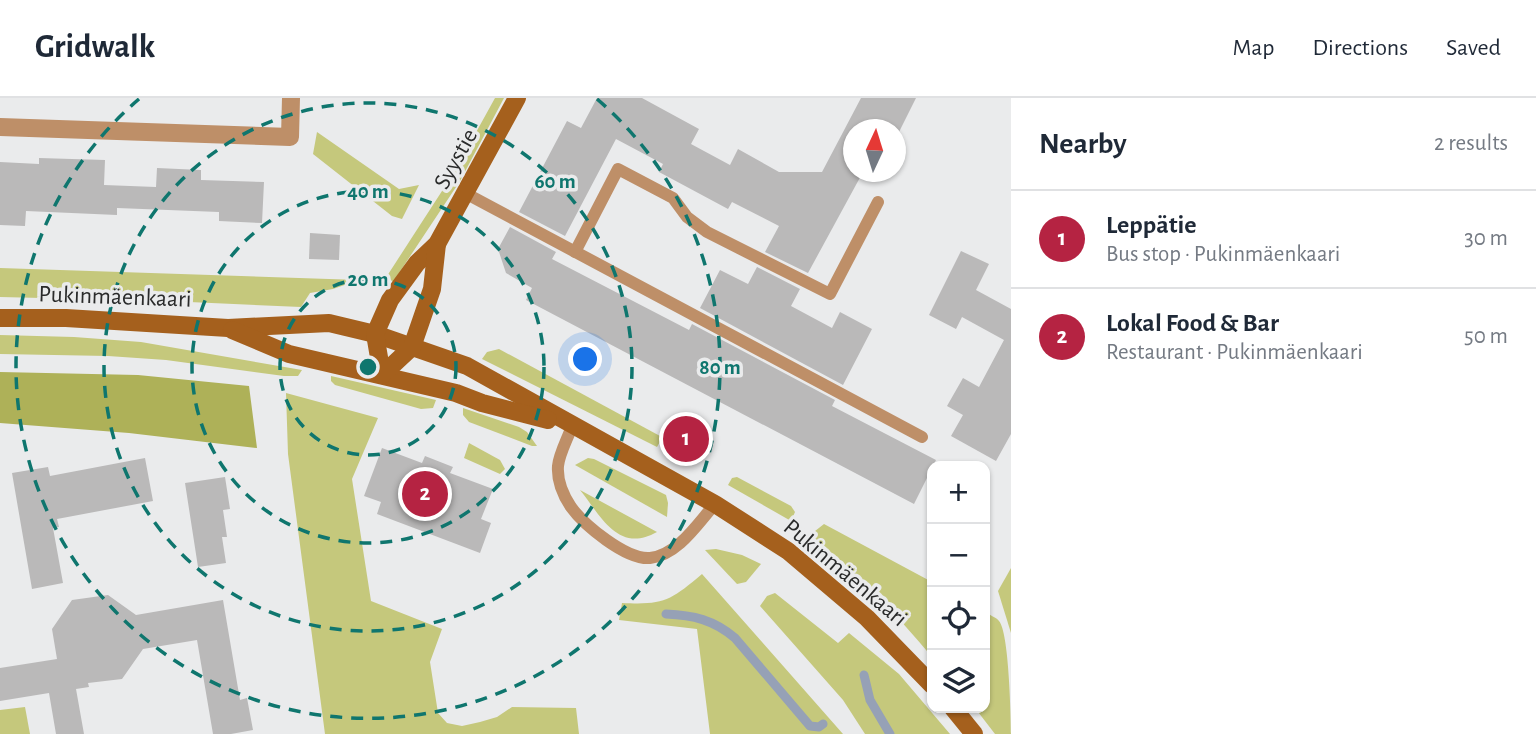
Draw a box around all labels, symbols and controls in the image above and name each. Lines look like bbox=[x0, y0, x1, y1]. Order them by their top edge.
text: Gridwalk bbox=[35, 31, 155, 64]
text: Map bbox=[1232, 36, 1274, 60]
text: Directions bbox=[1312, 36, 1408, 60]
text: Saved bbox=[1446, 36, 1501, 60]
north arrow bbox=[843, 119, 906, 182]
street label: Syystie bbox=[430, 125, 482, 193]
text: Nearby bbox=[1039, 129, 1127, 159]
text: 2 results bbox=[1434, 132, 1508, 155]
text: 60 m bbox=[534, 171, 576, 192]
text: 40 m bbox=[347, 181, 389, 202]
text: Leppätie bbox=[1106, 212, 1197, 238]
text: 1 bbox=[1058, 227, 1066, 250]
text: 30 m bbox=[1464, 227, 1508, 250]
text: Bus stop · Pukinmäenkaari bbox=[1106, 243, 1340, 266]
text: 20 m bbox=[348, 269, 388, 290]
street label: Pukinmäenkaari bbox=[38, 282, 192, 312]
text: Lokal Food & Bar bbox=[1106, 310, 1279, 336]
text: 2 bbox=[1057, 325, 1067, 348]
text: 50 m bbox=[1464, 325, 1508, 348]
text: Restaurant · Pukinmäenkaari bbox=[1106, 341, 1363, 364]
your location bbox=[568, 342, 602, 376]
centre of rings bbox=[356, 355, 380, 379]
text: 80 m bbox=[699, 357, 741, 378]
pin: 1 bbox=[663, 413, 709, 465]
map controls bbox=[927, 461, 990, 713]
button: + bbox=[927, 461, 990, 524]
pin: 2 bbox=[402, 468, 448, 520]
street label: Pukinmäenkaari bbox=[779, 515, 911, 631]
button: − bbox=[927, 524, 990, 587]
button: locate bbox=[927, 587, 990, 650]
button: layers bbox=[927, 650, 990, 713]

